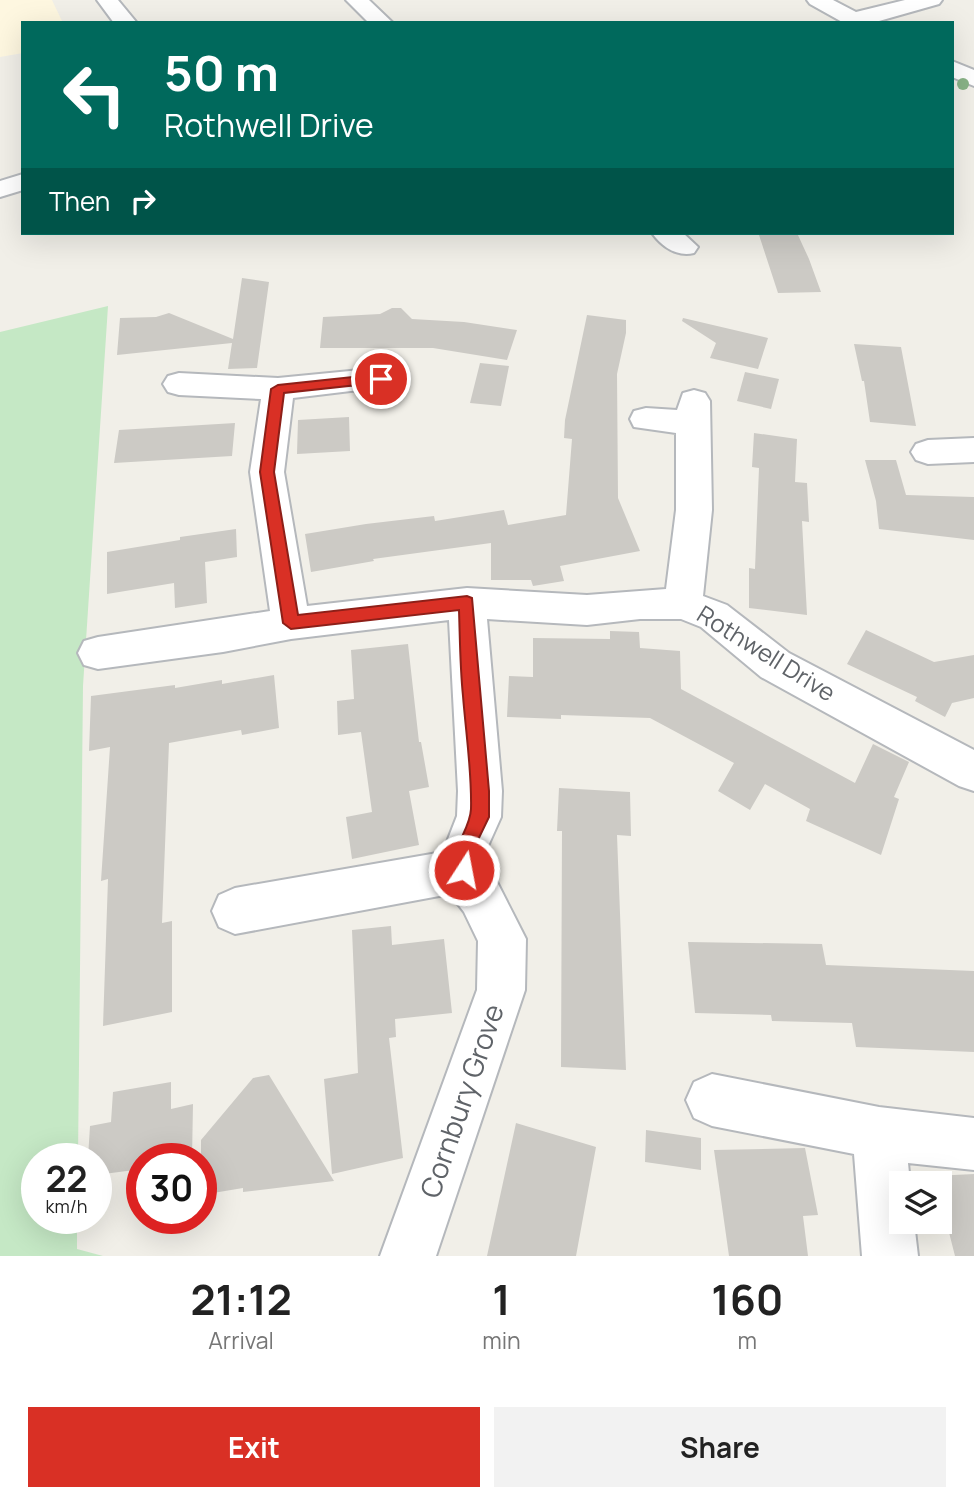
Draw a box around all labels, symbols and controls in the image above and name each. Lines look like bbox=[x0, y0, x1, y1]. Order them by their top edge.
text: 50 m bbox=[164, 39, 279, 106]
icon: left bbox=[49, 49, 140, 140]
text: Rothwell Drive bbox=[164, 103, 374, 147]
icon: right bbox=[124, 182, 162, 220]
text: Then bbox=[49, 183, 110, 219]
pin bbox=[351, 349, 411, 409]
icon: arrive bbox=[362, 360, 400, 398]
street label: Rothwell Drive bbox=[691, 597, 842, 708]
position arrow bbox=[427, 833, 501, 907]
street label: Cornbury Grove bbox=[410, 999, 512, 1203]
speed limit sign: 30 bbox=[126, 1143, 217, 1234]
text: 22 bbox=[46, 1155, 87, 1203]
map controls bbox=[889, 1171, 952, 1234]
button: layers bbox=[889, 1171, 952, 1234]
text: km/h bbox=[46, 1194, 87, 1218]
text: 21:12 bbox=[191, 1270, 292, 1328]
text: 1 bbox=[492, 1270, 511, 1328]
text: 160 bbox=[711, 1270, 783, 1328]
text: Arrival bbox=[208, 1324, 274, 1356]
text: min bbox=[482, 1324, 521, 1356]
text: m bbox=[738, 1324, 757, 1356]
button: Exit bbox=[28, 1407, 480, 1487]
button: Share bbox=[494, 1407, 946, 1487]

